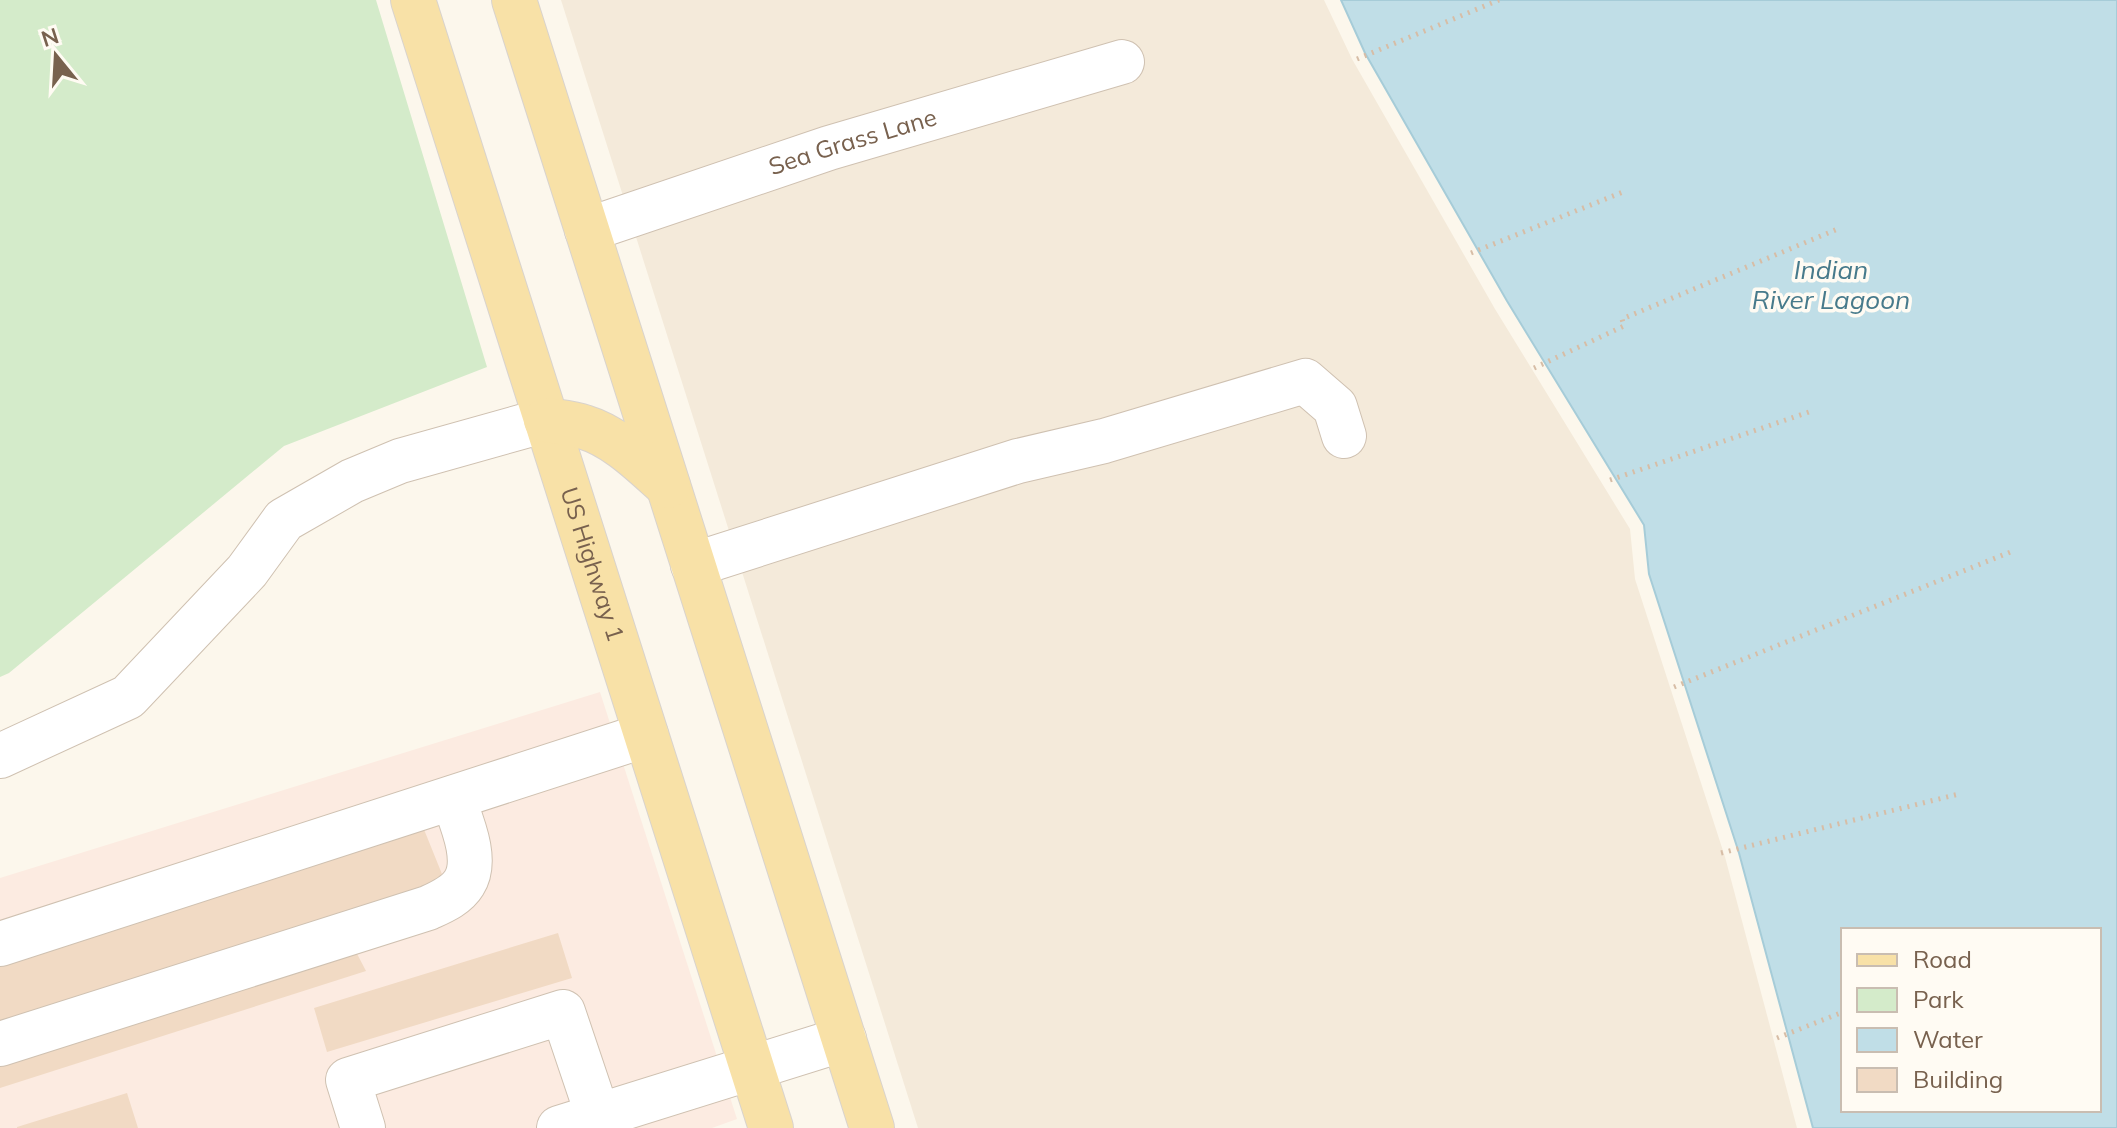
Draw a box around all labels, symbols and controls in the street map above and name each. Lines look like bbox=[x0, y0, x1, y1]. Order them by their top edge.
north arrow bbox=[16, 16, 96, 96]
text: N bbox=[38, 21, 62, 53]
street label: Sea Grass Lane bbox=[765, 101, 940, 181]
water label: Indian River Lagoon bbox=[1752, 253, 1910, 316]
street label: US Highway 1 bbox=[555, 483, 631, 645]
legend bbox=[1841, 928, 2101, 1112]
text: Road bbox=[1913, 944, 1972, 974]
text: Park bbox=[1913, 984, 1964, 1014]
text: Water bbox=[1913, 1024, 1983, 1054]
text: Building bbox=[1913, 1064, 2003, 1094]

